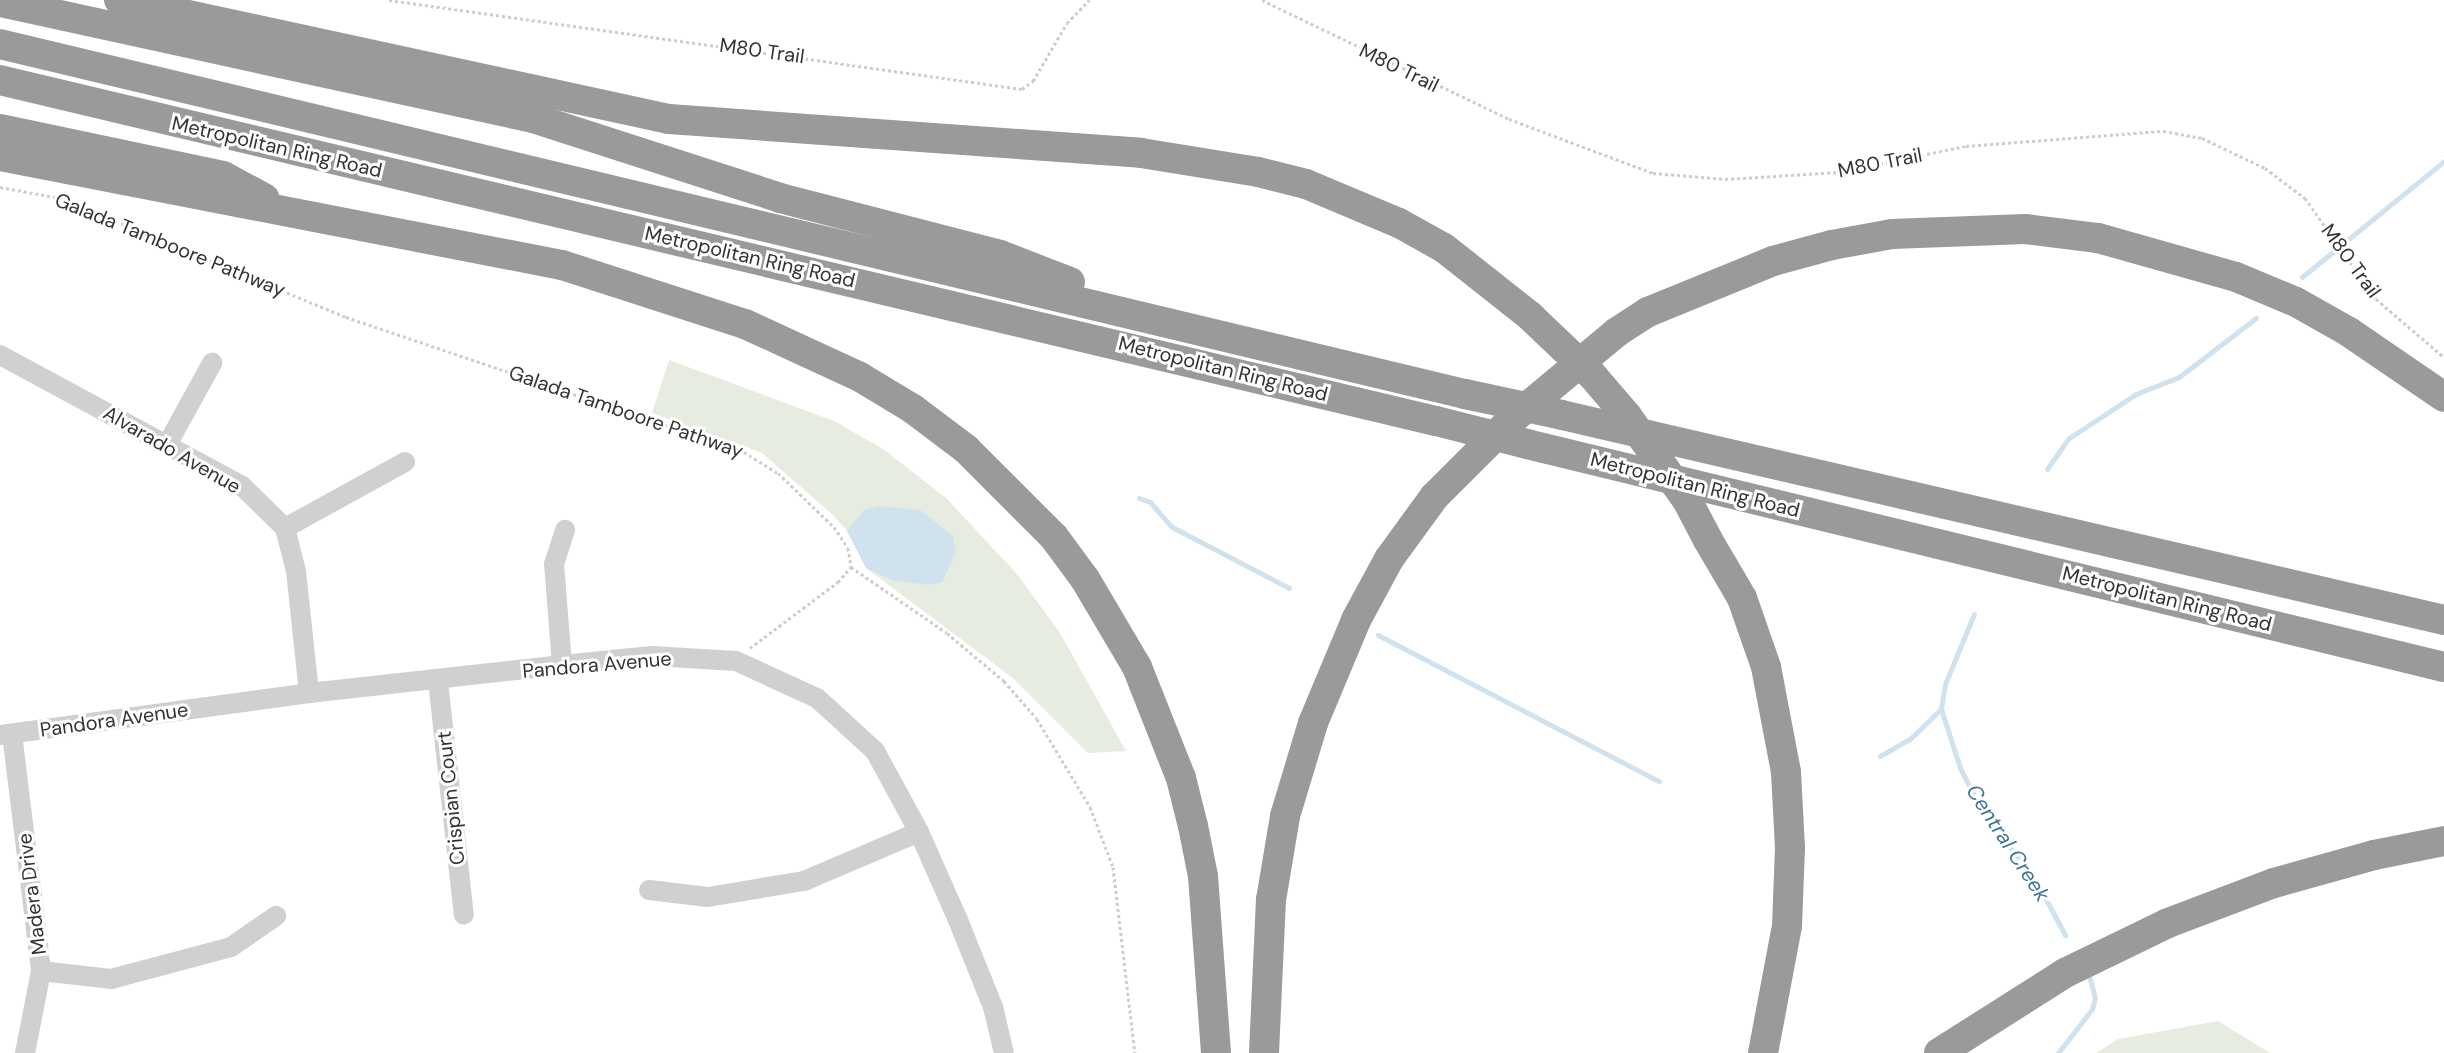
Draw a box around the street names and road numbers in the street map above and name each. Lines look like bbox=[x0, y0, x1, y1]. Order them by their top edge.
street label: M80 Trail bbox=[718, 33, 806, 69]
street label: M80 Trail bbox=[1355, 38, 1443, 98]
street label: Metropolitan Ring Road bbox=[170, 111, 384, 183]
street label: M80 Trail bbox=[1836, 143, 1924, 183]
street label: Galada Tamboore Pathway bbox=[51, 188, 289, 302]
street label: M80 Trail bbox=[2316, 219, 2386, 303]
street label: Metropolitan Ring Road bbox=[643, 221, 857, 293]
street label: Metropolitan Ring Road bbox=[1116, 331, 1330, 407]
street label: Galada Tamboore Pathway bbox=[506, 361, 746, 463]
street label: Alvarado Avenue bbox=[99, 401, 245, 499]
street label: Metropolitan Ring Road bbox=[1588, 447, 1802, 523]
street label: Metropolitan Ring Road bbox=[2060, 561, 2274, 637]
street label: Pandora Avenue bbox=[522, 647, 672, 683]
street label: Pandora Avenue bbox=[38, 698, 190, 742]
street label: Crispian Court bbox=[432, 730, 470, 866]
street label: Madera Drive bbox=[13, 832, 51, 956]

